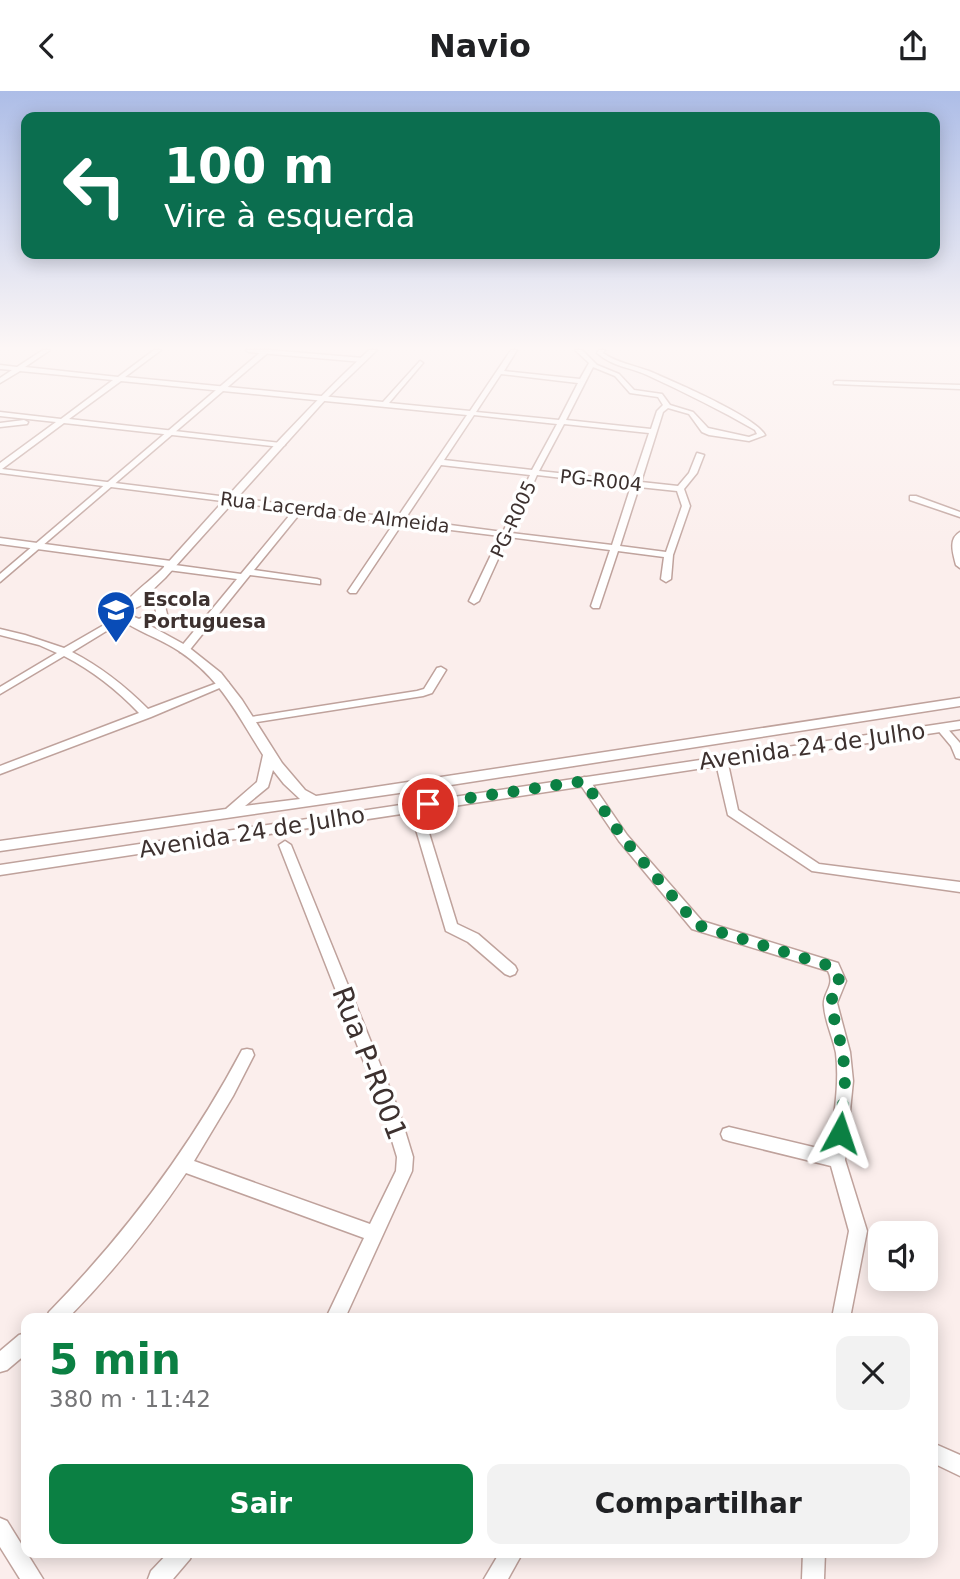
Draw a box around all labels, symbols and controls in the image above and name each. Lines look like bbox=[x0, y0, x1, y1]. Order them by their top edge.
icon: back bbox=[28, 27, 66, 65]
text: Navio bbox=[429, 27, 531, 65]
icon: share bbox=[894, 27, 932, 65]
text: 100 m bbox=[164, 138, 334, 195]
icon: left bbox=[49, 140, 140, 231]
text: Vire à esquerda bbox=[164, 197, 415, 235]
street label: PG-R004 bbox=[559, 465, 643, 495]
street label: PG-R005 bbox=[486, 477, 540, 561]
street label: Rua Lacerda de Almeida bbox=[219, 487, 451, 537]
place label: Escola Portuguesa bbox=[143, 588, 266, 632]
school or university icon: Escola Portuguesa bbox=[95, 589, 137, 644]
street label: Avenida 24 de Julho bbox=[697, 717, 927, 775]
pin bbox=[398, 774, 458, 834]
icon: arrive bbox=[409, 785, 447, 823]
street label: Avenida 24 de Julho bbox=[137, 801, 367, 863]
street label: Rua P-R001 bbox=[325, 982, 414, 1144]
position arrow bbox=[803, 1096, 877, 1170]
map controls bbox=[868, 1221, 938, 1291]
button: sound bbox=[868, 1221, 938, 1291]
text: 5 min bbox=[49, 1335, 181, 1384]
button: close bbox=[836, 1336, 910, 1410]
text: 380 m · 11:42 bbox=[49, 1386, 211, 1412]
button: Sair bbox=[49, 1464, 473, 1544]
button: Compartilhar bbox=[487, 1464, 910, 1544]

